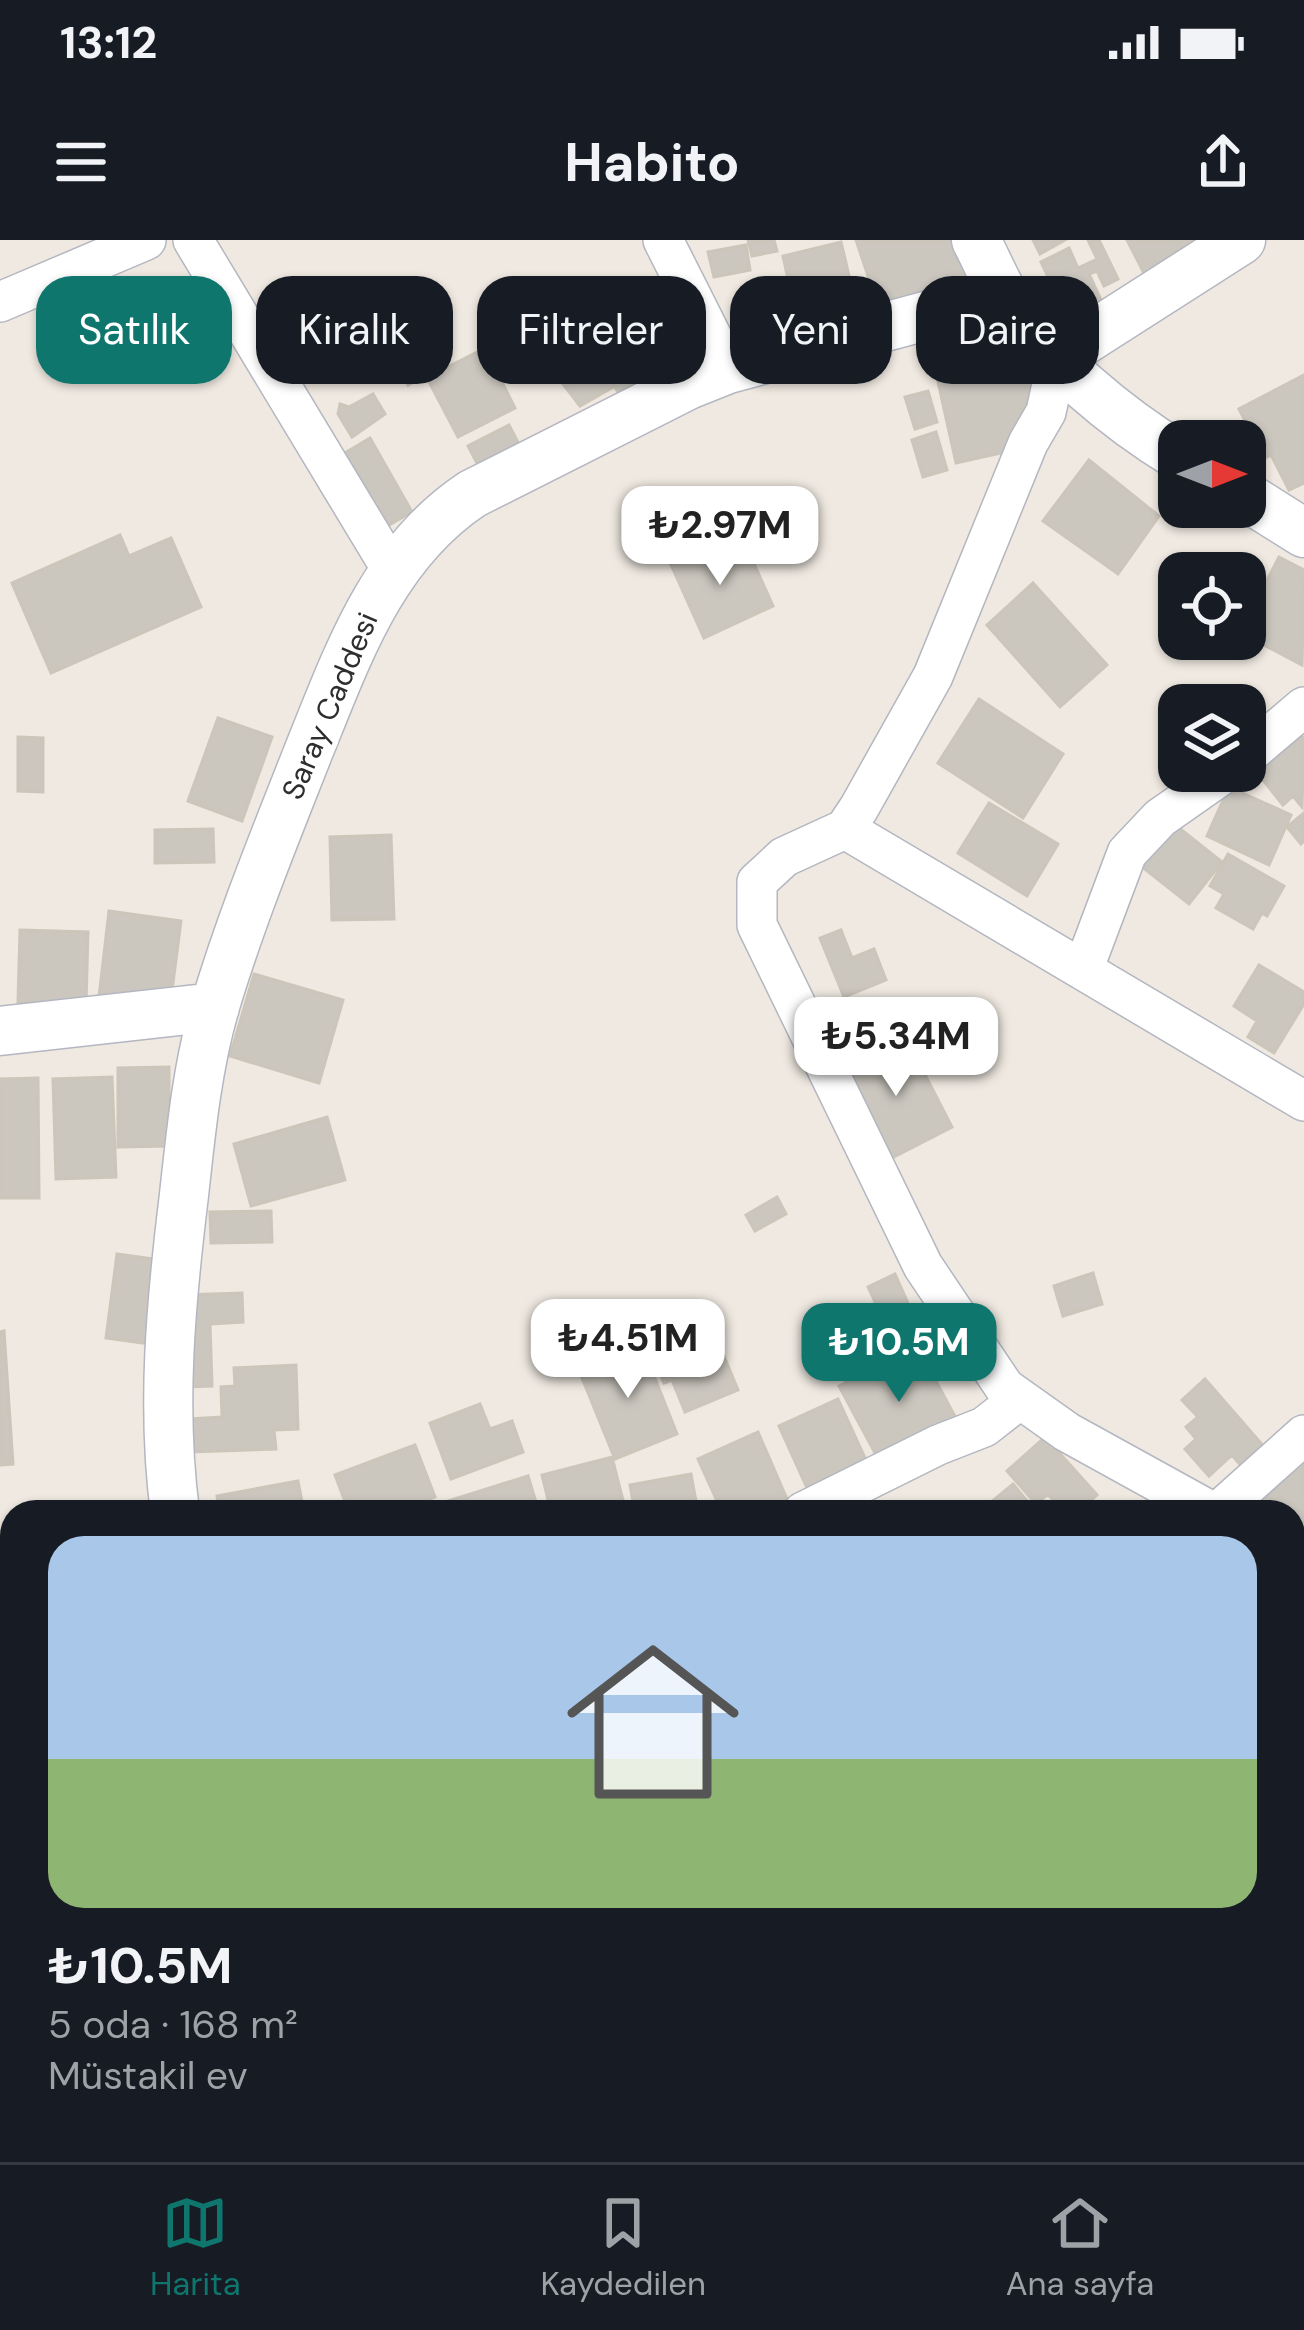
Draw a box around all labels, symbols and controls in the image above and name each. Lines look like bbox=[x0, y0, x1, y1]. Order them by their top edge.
text: 13:12 bbox=[60, 13, 157, 72]
text: Habito bbox=[564, 127, 740, 198]
icon: menu bbox=[48, 129, 114, 195]
icon: share bbox=[1190, 129, 1256, 195]
chip: Satılık bbox=[36, 276, 232, 384]
chip: Kiralık bbox=[256, 276, 453, 384]
chip: Filtreler bbox=[477, 276, 706, 384]
chip: Yeni bbox=[730, 276, 892, 384]
chip: Daire bbox=[916, 276, 1099, 384]
north arrow bbox=[1158, 420, 1266, 528]
map controls bbox=[1158, 420, 1266, 792]
pin: ₺2.97M bbox=[622, 486, 818, 588]
text: ₺2.97M bbox=[648, 499, 792, 550]
button: locate bbox=[1158, 552, 1266, 660]
street label: Saray Caddesi bbox=[273, 606, 386, 805]
button: layers bbox=[1158, 684, 1266, 792]
pin: ₺5.34M bbox=[798, 997, 994, 1099]
text: ₺5.34M bbox=[821, 1010, 971, 1061]
pin: ₺4.51M bbox=[530, 1299, 726, 1401]
pin: ₺10.5M bbox=[801, 1303, 997, 1405]
text: ₺4.51M bbox=[558, 1312, 698, 1363]
text: ₺10.5M bbox=[829, 1316, 969, 1367]
icon: home bbox=[545, 1614, 761, 1830]
text: ₺10.5M bbox=[48, 1932, 232, 1999]
text: 5 oda · 168 m² bbox=[48, 1999, 298, 2050]
text: Müstakil ev bbox=[48, 2050, 248, 2101]
tab: Harita bbox=[150, 2190, 241, 2305]
tab: Kaydedilen bbox=[541, 2190, 706, 2305]
tab: Ana sayfa bbox=[1006, 2190, 1154, 2305]

